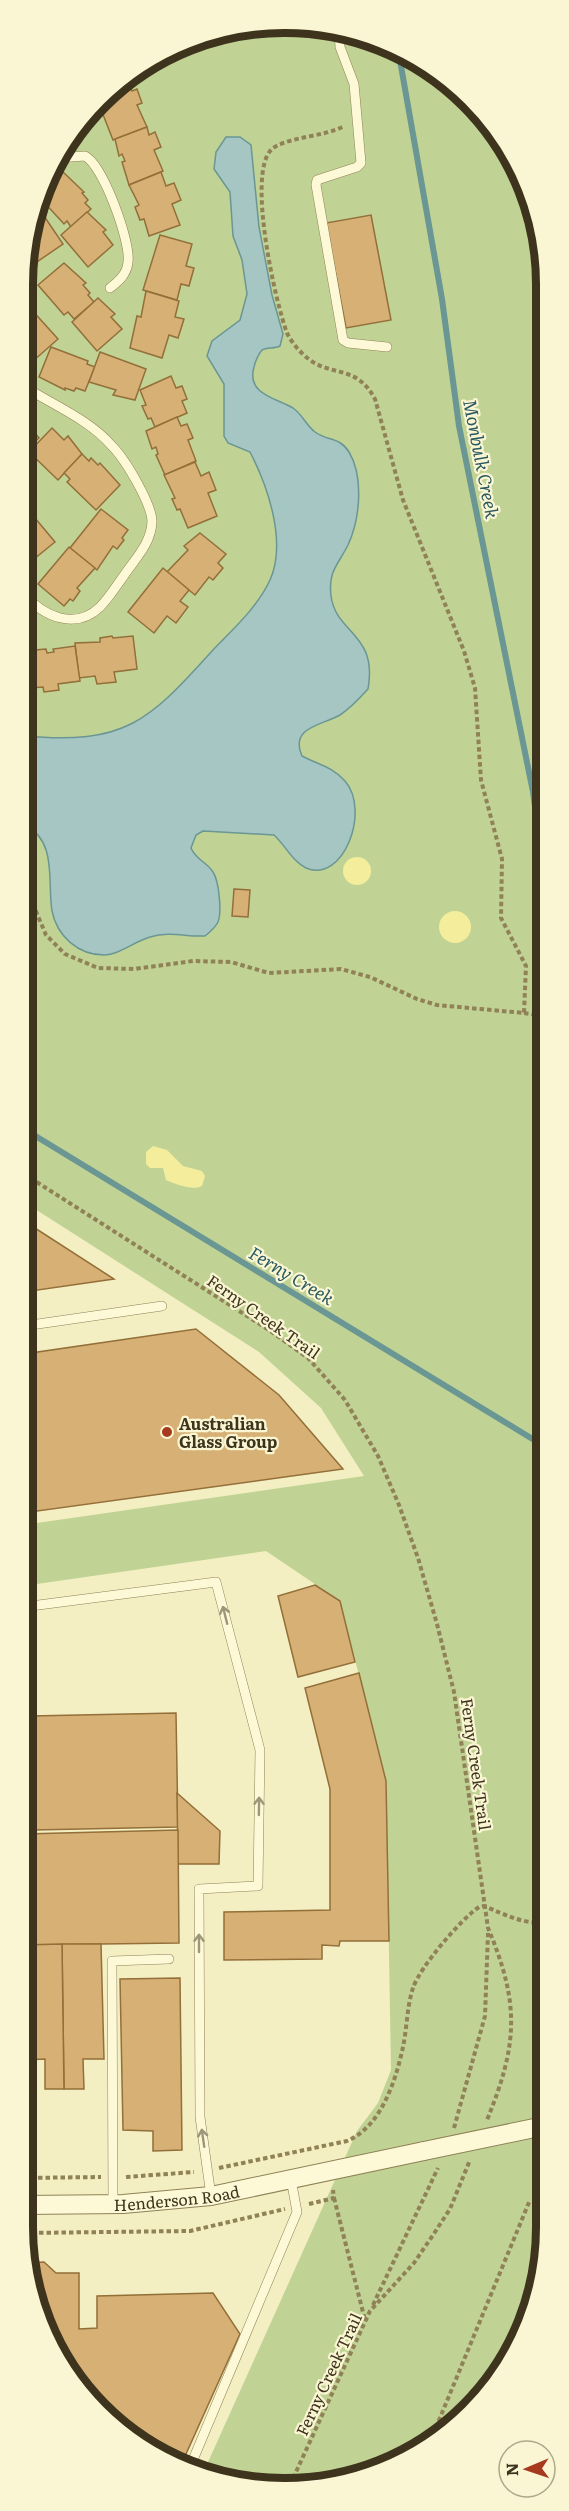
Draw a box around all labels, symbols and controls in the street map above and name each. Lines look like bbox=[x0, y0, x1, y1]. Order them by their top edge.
water label: Monbulk Creek bbox=[457, 397, 507, 521]
water label: Ferny Creek bbox=[244, 1239, 340, 1311]
street label: Ferny Creek Trail bbox=[203, 1268, 325, 1364]
place label: Australian Glass Group bbox=[179, 1411, 277, 1453]
marker: Australian Glass Group bbox=[160, 1425, 174, 1439]
one-way arrow bbox=[219, 1606, 230, 1625]
street label: Ferny Creek Trail bbox=[456, 1696, 498, 1832]
one-way arrow bbox=[253, 1796, 265, 1816]
one-way arrow bbox=[193, 1934, 205, 1954]
one-way arrow bbox=[197, 2129, 208, 2149]
street label: Henderson Road bbox=[114, 2178, 242, 2216]
street label: Ferny Creek Trail bbox=[289, 2309, 367, 2439]
north arrow bbox=[497, 2439, 557, 2499]
text: N bbox=[499, 2462, 523, 2477]

